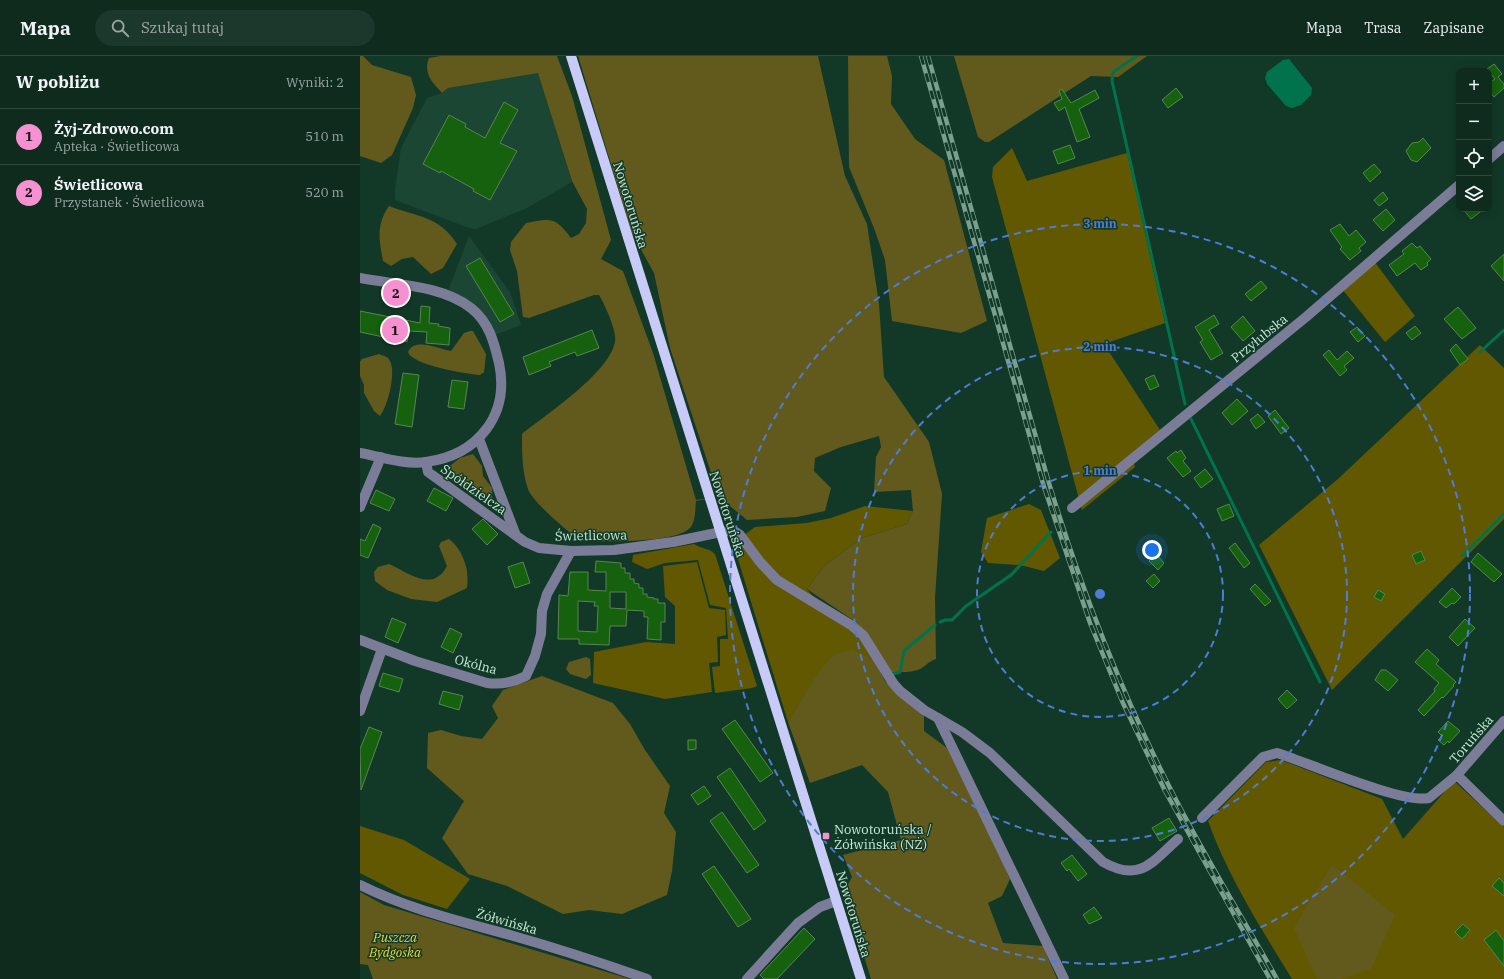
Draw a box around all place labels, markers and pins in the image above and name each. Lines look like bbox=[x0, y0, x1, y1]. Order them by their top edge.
pin: 2 bbox=[383, 278, 409, 308]
pin: 1 bbox=[382, 315, 408, 345]
centre of rings bbox=[1093, 587, 1107, 601]
place label: Nowotoruńska / Żółwińska (NŻ) bbox=[834, 821, 932, 853]
marker: Nowotoruńska / Żółwińska (NŻ) bbox=[821, 831, 831, 841]

